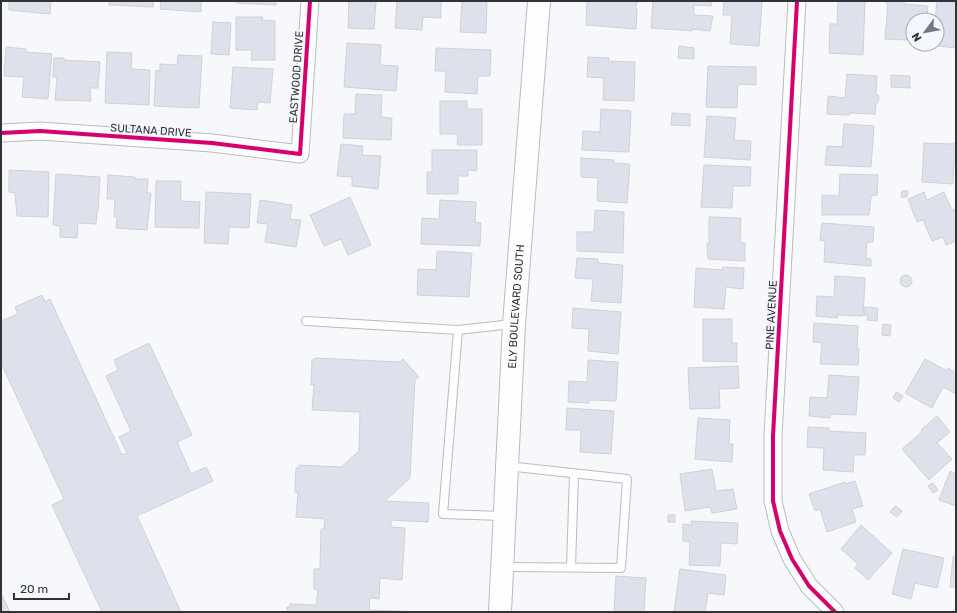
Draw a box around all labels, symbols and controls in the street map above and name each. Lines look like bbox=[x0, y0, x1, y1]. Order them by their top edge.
north arrow bbox=[905, 12, 945, 52]
street label: EASTWOOD DRIVE bbox=[287, 30, 306, 124]
text: N bbox=[909, 30, 925, 44]
street label: SULTANA DRIVE bbox=[110, 121, 192, 140]
street label: ELY BOULEVARD SOUTH bbox=[506, 244, 527, 369]
street label: PINE AVENUE bbox=[763, 280, 780, 350]
scale bar bbox=[14, 575, 69, 601]
text: 20 m bbox=[20, 582, 48, 596]

